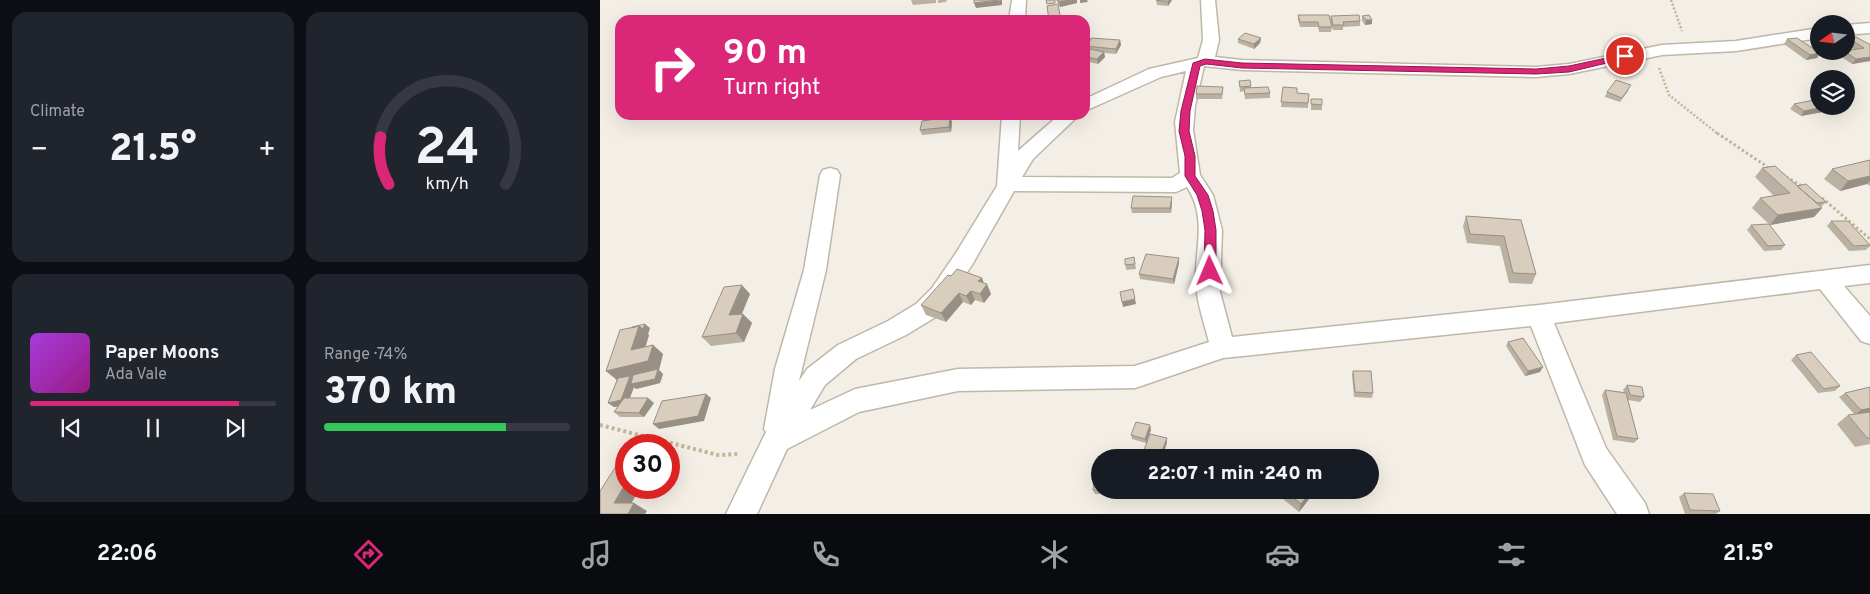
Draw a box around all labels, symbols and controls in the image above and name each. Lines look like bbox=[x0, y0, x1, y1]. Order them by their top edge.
north arrow bbox=[1810, 15, 1855, 60]
map controls bbox=[1810, 15, 1855, 115]
text: 90 m bbox=[723, 32, 807, 76]
icon: right bbox=[640, 35, 705, 100]
pin bbox=[1604, 35, 1646, 77]
icon: arrive bbox=[1611, 42, 1639, 70]
button: layers bbox=[1810, 70, 1855, 115]
text: Turn right bbox=[723, 75, 820, 102]
text: Climate bbox=[30, 102, 85, 122]
text: 24 bbox=[414, 117, 480, 183]
text: 21.5° bbox=[109, 126, 197, 175]
text: − bbox=[30, 133, 48, 169]
text: + bbox=[258, 133, 276, 169]
text: km/h bbox=[425, 173, 469, 196]
position arrow bbox=[1183, 244, 1235, 296]
text: Paper Moons bbox=[105, 341, 219, 365]
text: Range · 74% bbox=[324, 345, 407, 365]
text: Ada Vale bbox=[105, 365, 167, 385]
text: 370 km bbox=[324, 369, 457, 418]
icon: previous bbox=[57, 414, 85, 442]
icon: pause bbox=[139, 414, 167, 442]
icon: next bbox=[221, 414, 249, 442]
speed limit sign: 30 bbox=[615, 434, 680, 499]
text: 22:07 · 1 min · 240 m bbox=[1148, 462, 1322, 486]
icon: directions bbox=[351, 537, 386, 572]
icon: music bbox=[579, 537, 614, 572]
icon: phone bbox=[808, 537, 843, 572]
icon: climate bbox=[1037, 537, 1072, 572]
icon: car bbox=[1265, 537, 1300, 572]
icon: filters bbox=[1494, 537, 1529, 572]
text: 22:06 bbox=[97, 541, 157, 568]
text: 21.5° bbox=[1723, 541, 1773, 568]

